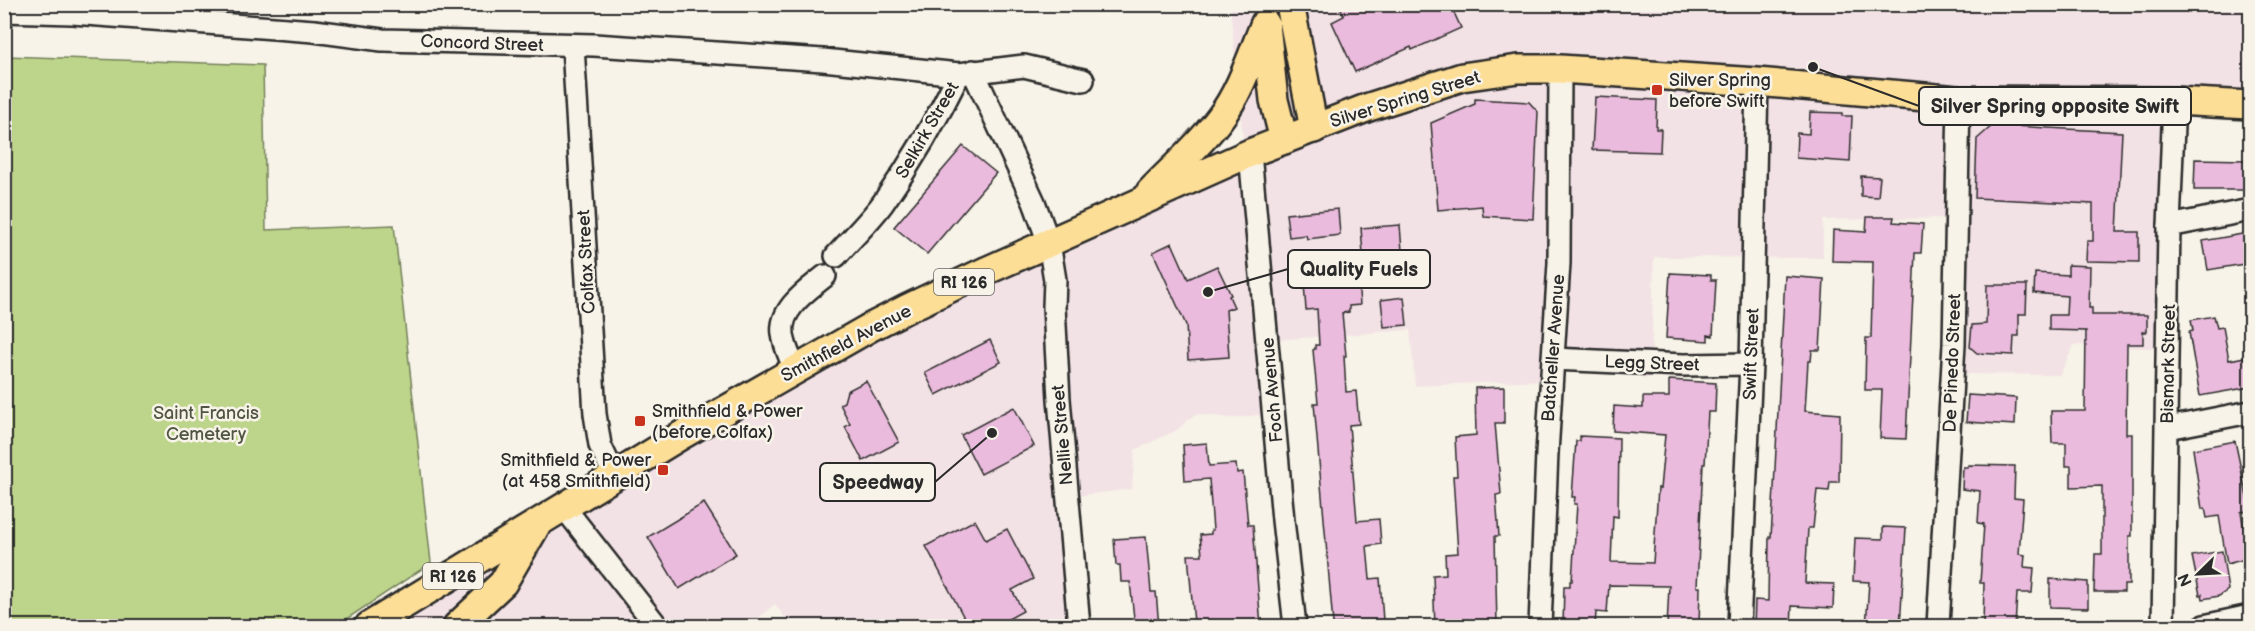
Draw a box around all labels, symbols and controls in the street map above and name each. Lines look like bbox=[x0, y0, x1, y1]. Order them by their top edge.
street label: Concord Street bbox=[420, 31, 544, 56]
street label: Silver Spring Street bbox=[1328, 67, 1483, 132]
place label: Silver Spring before Swift bbox=[1669, 70, 1771, 112]
street label: Selkirk Street bbox=[891, 78, 964, 182]
marker: Silver Spring before Swift bbox=[1650, 83, 1664, 97]
callout: Silver Spring opposite Swift bbox=[1919, 87, 2191, 125]
text: Silver Spring opposite Swift bbox=[1931, 95, 2180, 119]
street label: Colfax Street bbox=[573, 209, 600, 315]
callout: Quality Fuels bbox=[1288, 250, 1430, 288]
text: Quality Fuels bbox=[1300, 258, 1418, 282]
road number: RI 126 bbox=[934, 269, 994, 295]
street label: Batcheller Avenue bbox=[1538, 273, 1569, 423]
street label: De Pinedo Street bbox=[1940, 293, 1965, 433]
street label: Smithfield Avenue bbox=[778, 300, 915, 387]
street label: Bismark Street bbox=[2157, 303, 2180, 424]
street label: Swift Street bbox=[1739, 307, 1764, 400]
street label: Foch Avenue bbox=[1257, 336, 1288, 443]
street label: Legg Street bbox=[1604, 351, 1700, 376]
street label: Nellie Street bbox=[1048, 383, 1077, 486]
place label: Smithfield & Power (before Colfax) bbox=[652, 401, 803, 443]
park label: Saint Francis Cemetery bbox=[153, 403, 259, 445]
marker: Smithfield & Power (before Colfax) bbox=[633, 414, 647, 428]
place label: Smithfield & Power (at 458 Smithfield) bbox=[500, 450, 651, 492]
marker: Smithfield & Power (at 458 Smithfield) bbox=[656, 463, 670, 477]
callout: Speedway bbox=[820, 463, 935, 501]
text: Speedway bbox=[832, 471, 924, 495]
north arrow bbox=[2168, 544, 2228, 604]
road number: RI 126 bbox=[423, 563, 483, 589]
text: N bbox=[2175, 570, 2197, 589]

